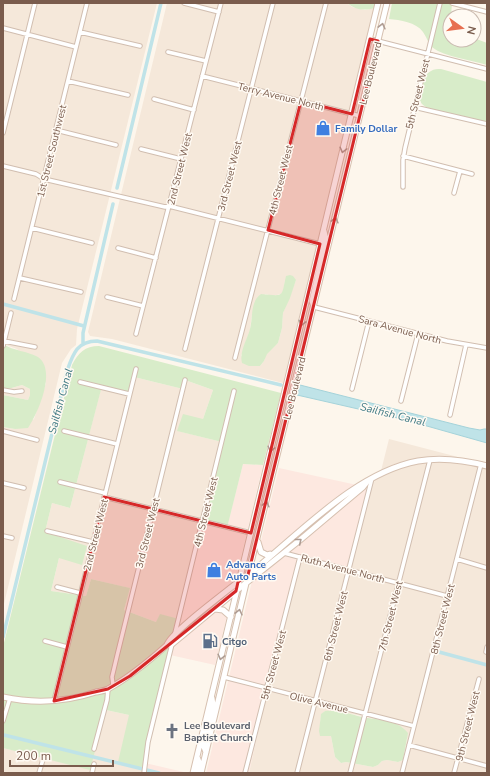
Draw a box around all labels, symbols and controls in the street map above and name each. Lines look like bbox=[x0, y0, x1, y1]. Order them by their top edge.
north arrow bbox=[442, 8, 482, 48]
one-way arrow bbox=[377, 23, 385, 29]
text: N bbox=[463, 24, 479, 36]
street label: Lee Boulevard bbox=[356, 40, 386, 106]
street label: 5th Street West bbox=[403, 57, 434, 131]
street label: Terry Avenue North bbox=[236, 79, 325, 114]
street label: 1st Street Southwest bbox=[34, 103, 70, 199]
shop icon: Family Dollar bbox=[314, 119, 332, 137]
place label: Family Dollar bbox=[335, 122, 397, 136]
street label: 2nd Street West bbox=[164, 131, 196, 207]
street label: 3rd Street West bbox=[214, 139, 246, 213]
street label: 4th Street West bbox=[266, 143, 297, 217]
one-way arrow bbox=[340, 147, 348, 153]
one-way arrow bbox=[330, 217, 338, 224]
street label: Sara Avenue North bbox=[357, 312, 443, 348]
one-way arrow bbox=[298, 320, 306, 326]
street label: Lee Boulevard bbox=[280, 355, 310, 421]
water label: Sailfish Canal bbox=[45, 367, 76, 436]
water label: Sailfish Canal bbox=[358, 399, 427, 430]
one-way arrow bbox=[268, 446, 276, 452]
street label: 4th Street West bbox=[191, 475, 222, 549]
street label: 3rd Street West bbox=[132, 496, 164, 570]
street label: 2nd Street West bbox=[80, 497, 112, 573]
one-way arrow bbox=[261, 501, 270, 508]
one-way arrow bbox=[294, 539, 301, 546]
street label: Ruth Avenue North bbox=[299, 551, 386, 587]
place label: Advance Auto Parts bbox=[226, 558, 276, 584]
shop icon: Advance Auto Parts bbox=[205, 561, 223, 579]
street label: 7th Street West bbox=[376, 579, 407, 653]
street label: 8th Street West bbox=[428, 582, 459, 656]
street label: 6th Street West bbox=[321, 589, 352, 663]
one-way arrow bbox=[235, 609, 243, 616]
street label: 5th Street West bbox=[258, 628, 290, 702]
fuel station icon: Citgo bbox=[201, 632, 219, 650]
place label: Citgo bbox=[222, 635, 247, 649]
one-way arrow bbox=[217, 653, 226, 660]
street label: Olive Avenue bbox=[288, 689, 350, 717]
street label: 9th Street West bbox=[453, 689, 484, 763]
place label: Lee Boulevard Baptist Church bbox=[184, 719, 253, 745]
church icon: Lee Boulevard Baptist Church bbox=[163, 722, 181, 740]
scale bar bbox=[10, 742, 113, 768]
text: 200 m bbox=[16, 748, 51, 764]

